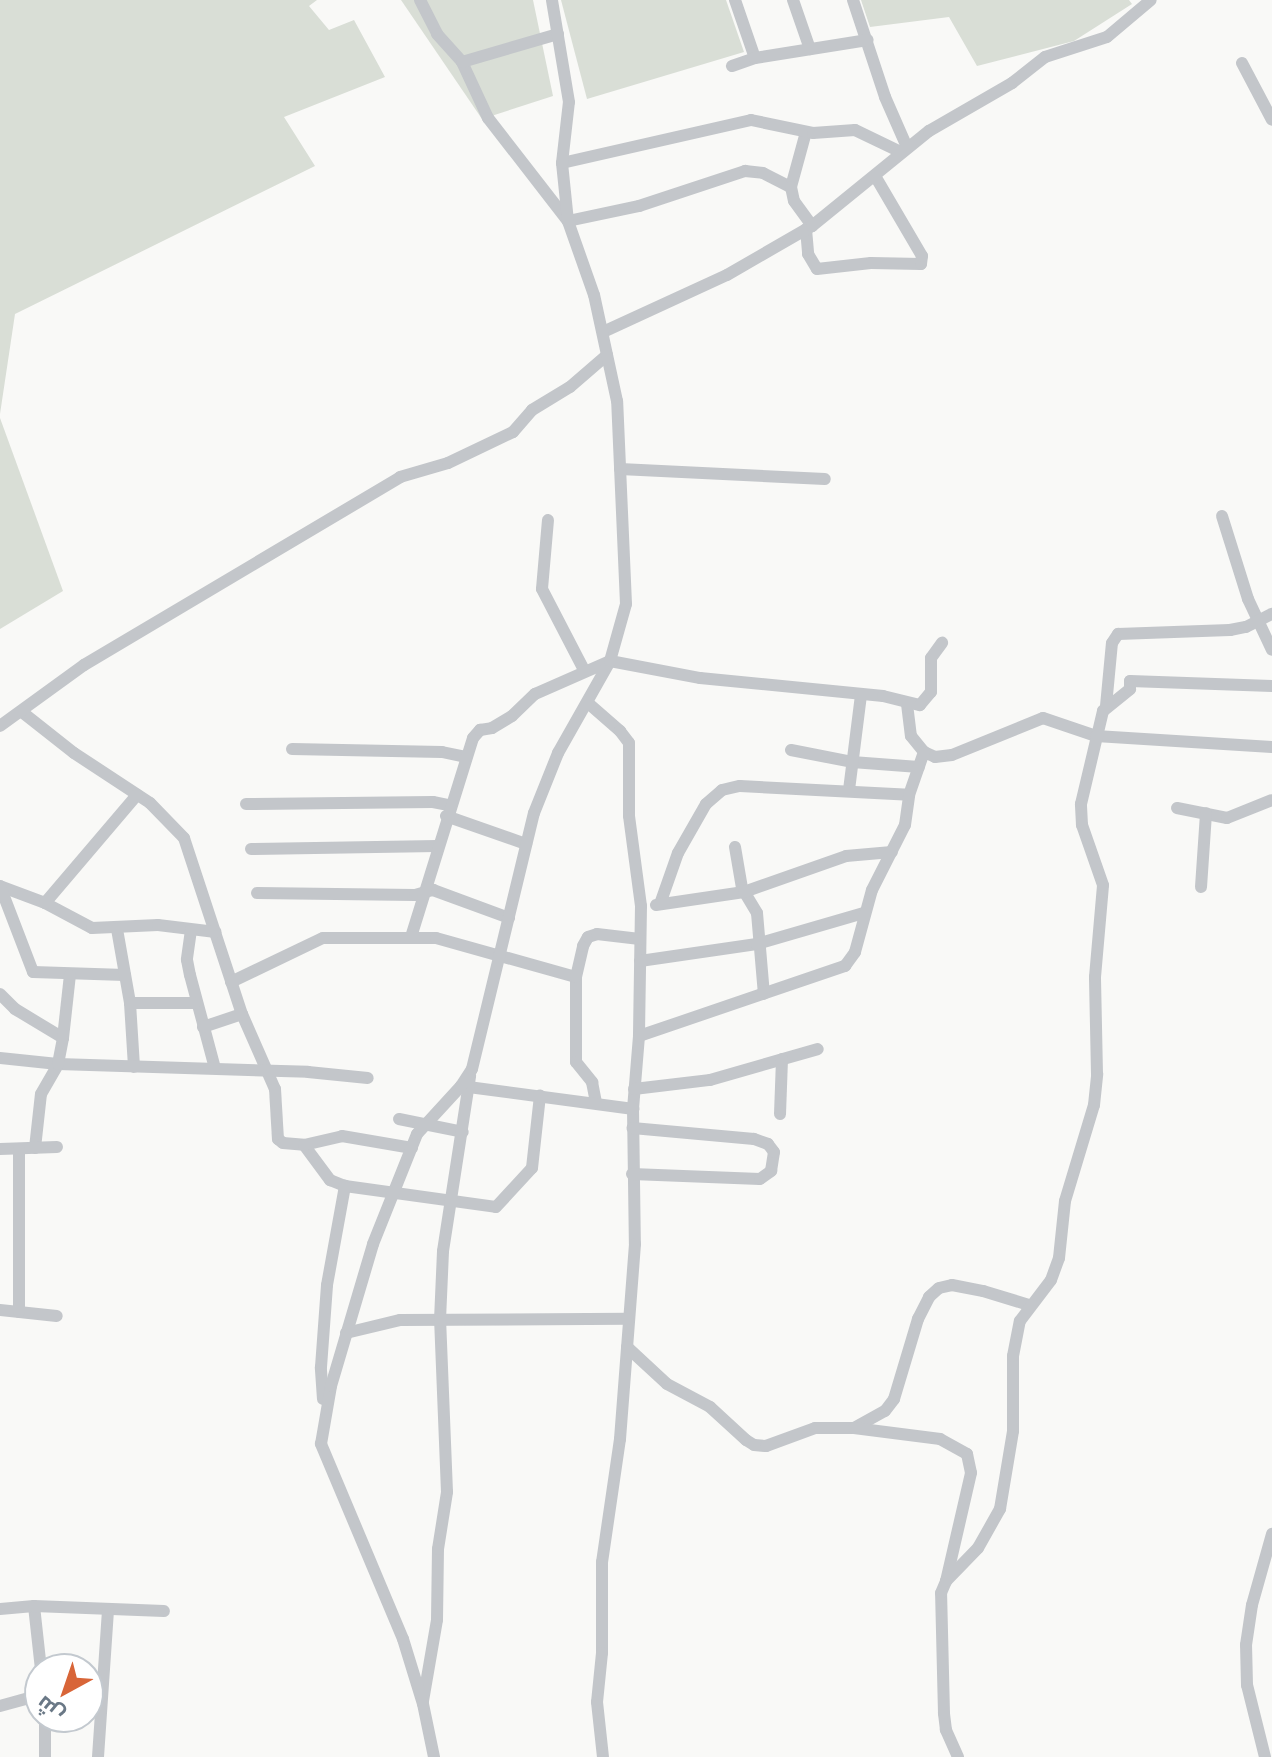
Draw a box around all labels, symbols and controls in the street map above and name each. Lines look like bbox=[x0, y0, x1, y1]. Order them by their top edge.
north arrow bbox=[24, 1653, 104, 1733]
text: ش bbox=[30, 1690, 70, 1730]

